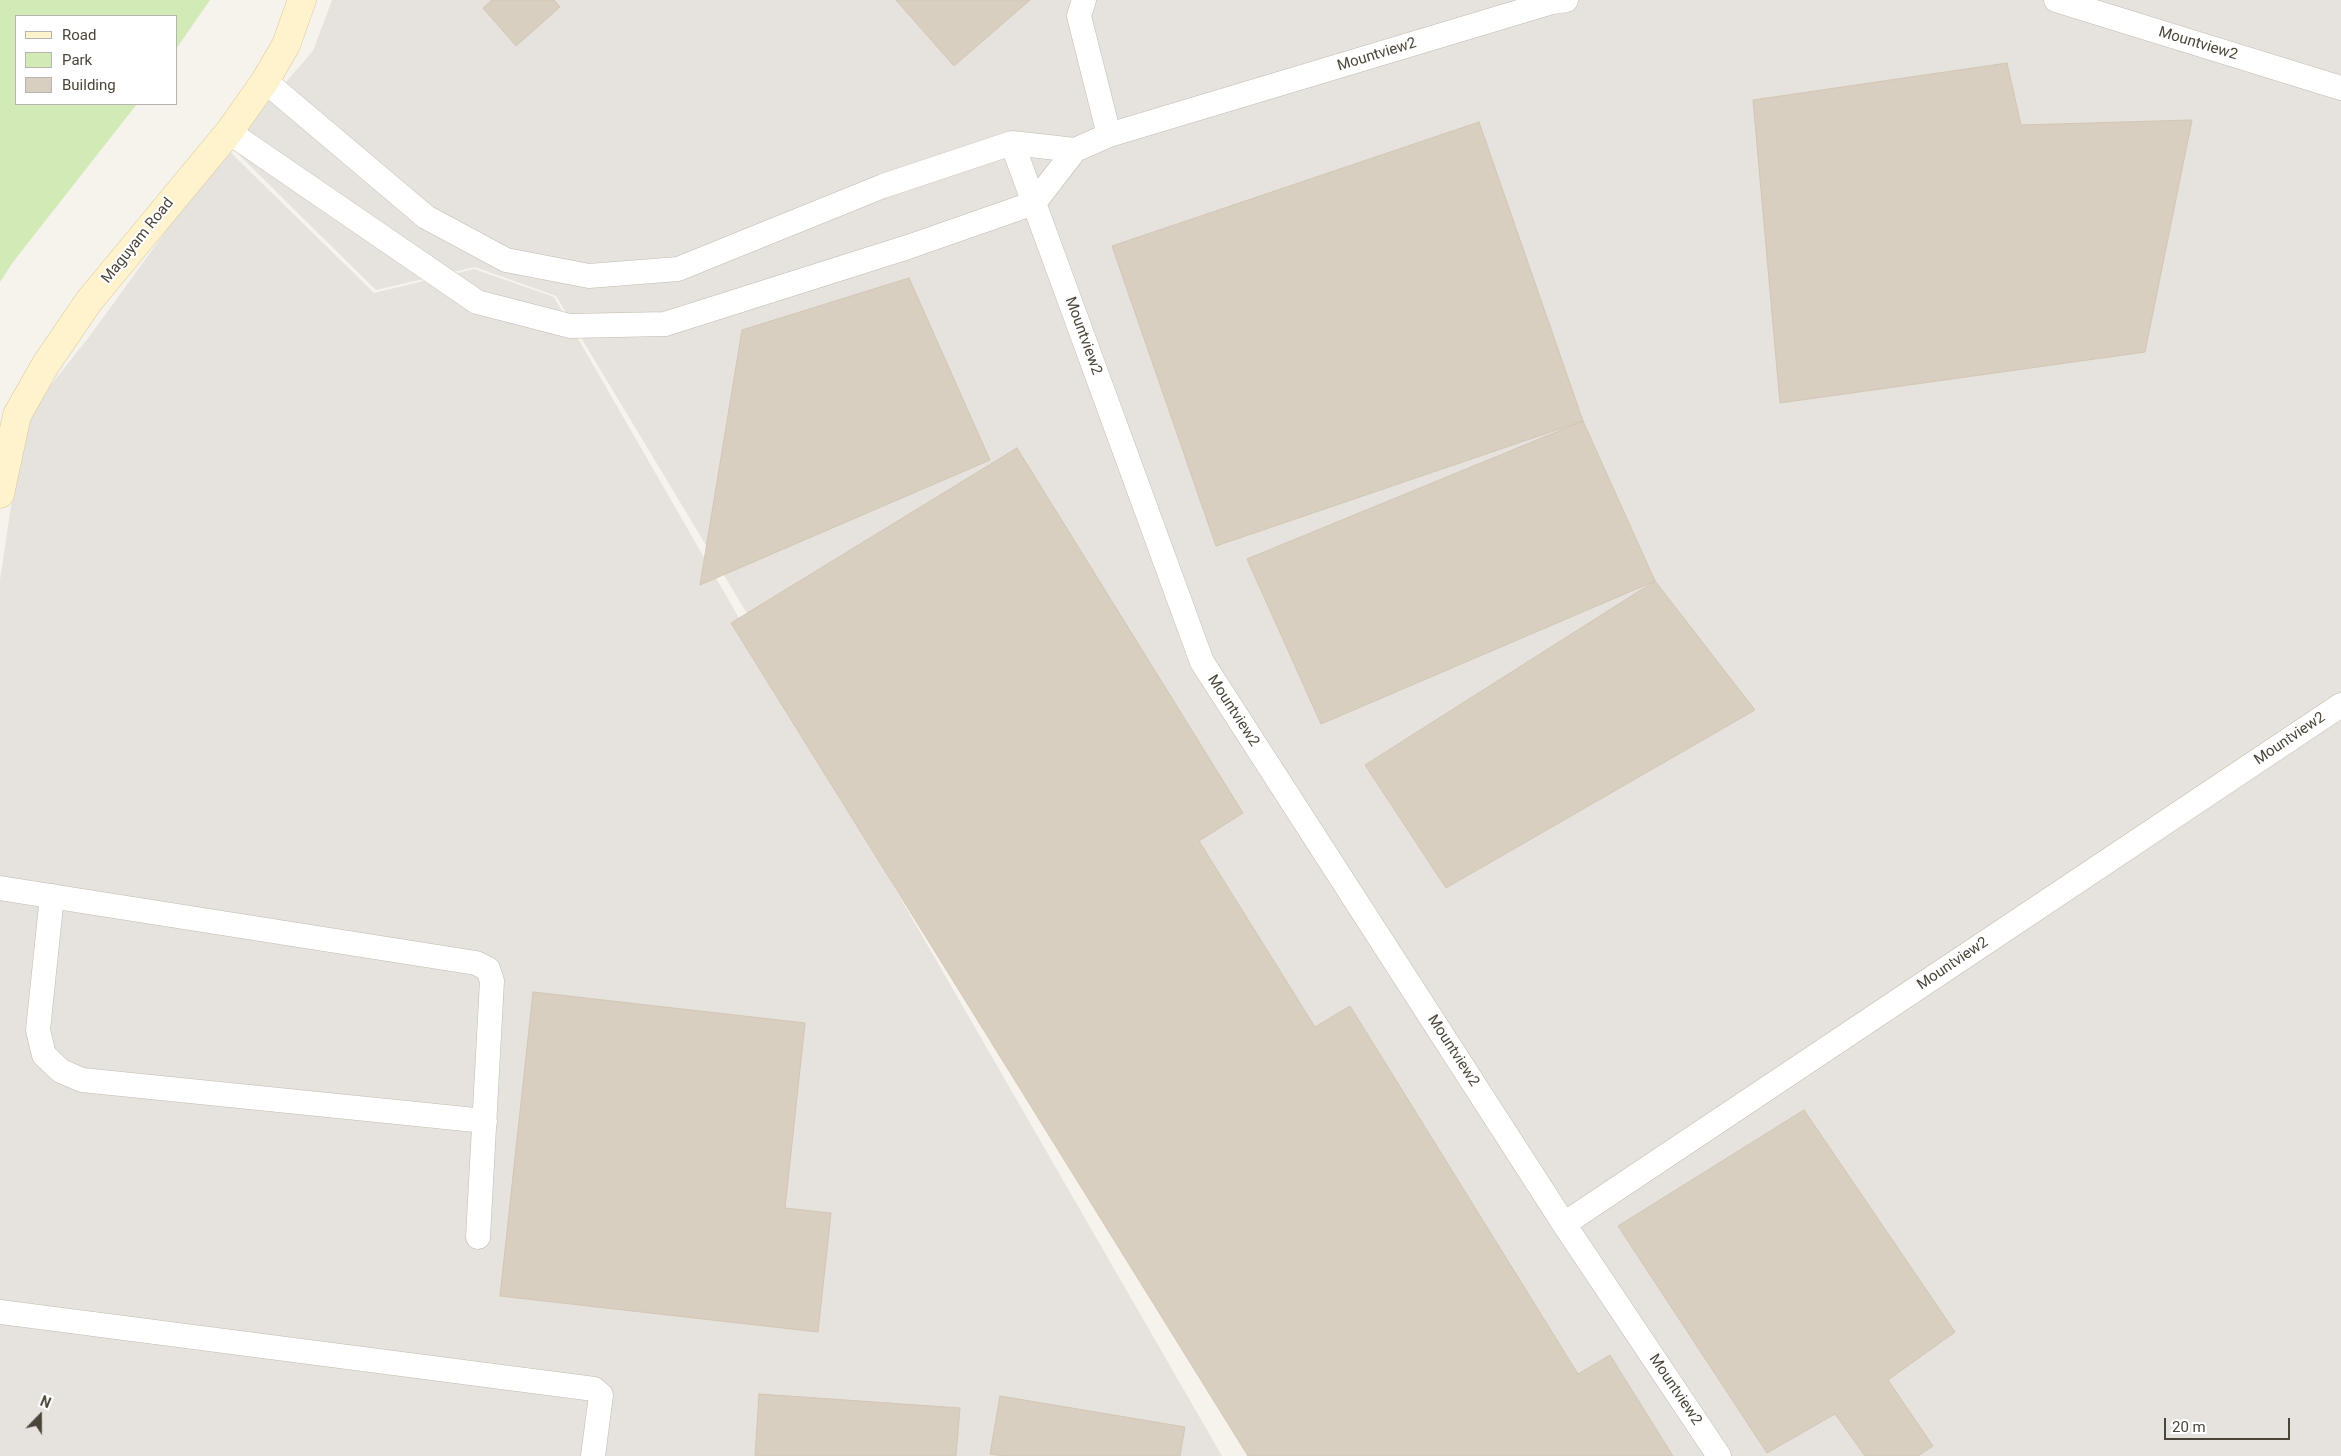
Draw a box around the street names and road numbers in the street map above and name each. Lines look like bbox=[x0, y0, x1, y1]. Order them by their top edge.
street label: Mountview2 bbox=[2156, 23, 2240, 65]
street label: Mountview2 bbox=[1335, 34, 1419, 76]
street label: Maguyam Road bbox=[98, 195, 178, 287]
street label: Mountview2 bbox=[1061, 295, 1105, 377]
street label: Mountview2 bbox=[1203, 672, 1263, 750]
street label: Mountview2 bbox=[2251, 709, 2329, 769]
street label: Mountview2 bbox=[1914, 934, 1992, 994]
street label: Mountview2 bbox=[1423, 1012, 1483, 1090]
street label: Mountview2 bbox=[1645, 1351, 1705, 1429]

